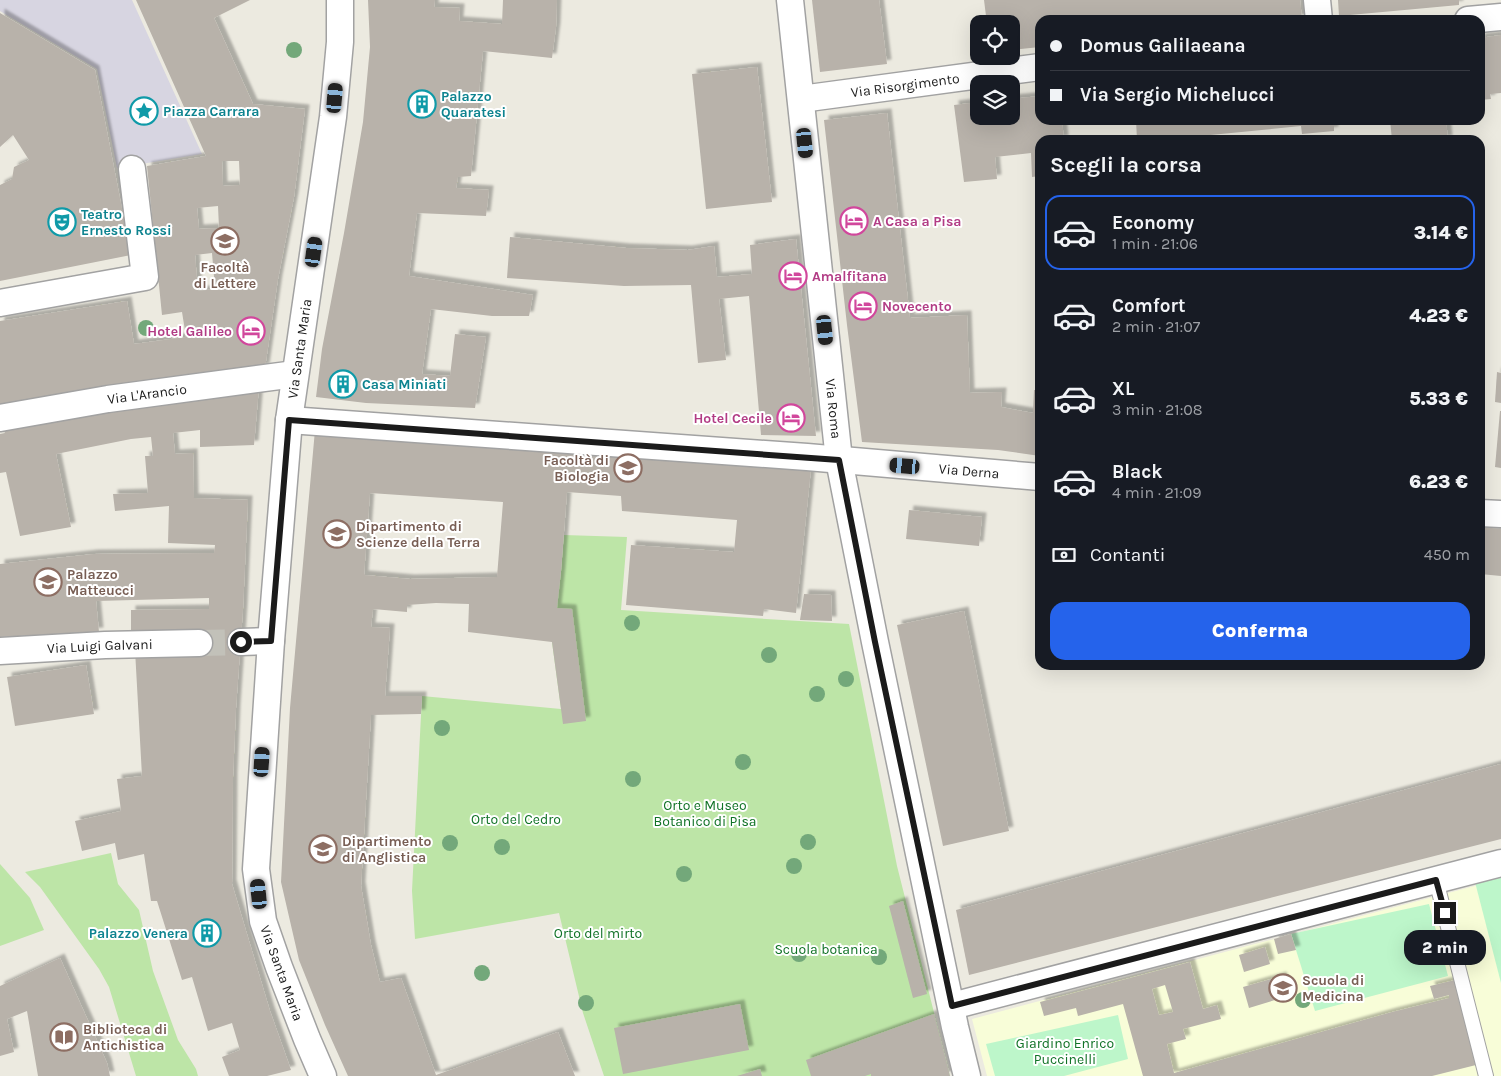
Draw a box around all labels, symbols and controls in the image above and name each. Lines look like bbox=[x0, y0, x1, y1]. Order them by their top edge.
map controls bbox=[970, 15, 1020, 125]
button: locate bbox=[970, 15, 1020, 65]
text: Domus Galilaeana bbox=[1080, 35, 1246, 57]
street label: Via Risorgimento bbox=[850, 70, 961, 101]
button: layers bbox=[970, 75, 1020, 125]
car bbox=[326, 82, 343, 114]
text: Via Sergio Michelucci bbox=[1080, 84, 1275, 106]
place label: Palazzo Quaratesi bbox=[441, 88, 506, 121]
building icon: Palazzo Quaratesi bbox=[407, 89, 437, 119]
place icon: Piazza Carrara bbox=[129, 96, 159, 126]
place label: Piazza Carrara bbox=[163, 103, 259, 120]
car bbox=[795, 127, 814, 159]
text: Scegli la corsa bbox=[1050, 152, 1202, 178]
place label: Teatro Ernesto Rossi bbox=[81, 206, 172, 239]
hotel icon: A Casa a Pisa bbox=[839, 206, 869, 236]
theatre icon: Teatro Ernesto Rossi bbox=[47, 207, 77, 237]
icon: car bbox=[1052, 210, 1097, 255]
text: Economy bbox=[1112, 212, 1194, 234]
place label: A Casa a Pisa bbox=[873, 213, 962, 230]
text: 3.14 € bbox=[1414, 222, 1468, 244]
school or university icon: Facoltà di Lettere bbox=[210, 226, 240, 256]
text: 1 min · 21:06 bbox=[1112, 234, 1198, 253]
car bbox=[304, 236, 323, 268]
place label: Facoltà di Lettere bbox=[194, 259, 256, 292]
hotel icon: Amalfitana bbox=[778, 261, 808, 291]
place label: Amalfitana bbox=[812, 268, 887, 285]
hotel icon: Novecento bbox=[848, 291, 878, 321]
icon: car bbox=[1052, 293, 1097, 338]
text: Comfort bbox=[1112, 295, 1186, 317]
street label: Via Santa Maria bbox=[284, 298, 315, 400]
place label: Novecento bbox=[882, 298, 952, 315]
text: 4.23 € bbox=[1409, 305, 1468, 327]
car bbox=[815, 314, 834, 346]
hotel icon: Hotel Galileo bbox=[236, 316, 266, 346]
text: 2 min · 21:07 bbox=[1112, 317, 1200, 336]
place label: Hotel Galileo bbox=[147, 323, 232, 340]
building icon: Casa Miniati bbox=[328, 369, 358, 399]
place label: Casa Miniati bbox=[362, 376, 447, 393]
icon: car bbox=[1052, 376, 1097, 421]
street label: Via Roma bbox=[821, 378, 845, 440]
text: XL bbox=[1112, 378, 1134, 400]
street label: Via L'Arancio bbox=[106, 381, 188, 408]
text: 5.33 € bbox=[1409, 388, 1468, 410]
text: 3 min · 21:08 bbox=[1112, 400, 1203, 419]
hotel icon: Hotel Cecile bbox=[776, 403, 806, 433]
place label: Hotel Cecile bbox=[693, 410, 772, 427]
place label: Facoltà di Biologia bbox=[543, 452, 609, 485]
school or university icon: Facoltà di Biologia bbox=[613, 453, 643, 483]
car bbox=[889, 457, 920, 475]
icon: car bbox=[1052, 459, 1097, 504]
street label: Via Derna bbox=[938, 460, 1000, 482]
text: Black bbox=[1112, 461, 1163, 483]
text: 6.23 € bbox=[1409, 471, 1468, 493]
text: 4 min · 21:09 bbox=[1112, 483, 1202, 502]
place label: Dipartimento di Scienze della Terra bbox=[356, 518, 480, 551]
school or university icon: Dipartimento di Scienze della Terra bbox=[322, 519, 352, 549]
icon: cash bbox=[1050, 541, 1078, 569]
text: Contanti bbox=[1090, 544, 1165, 566]
text: 450 m bbox=[1424, 545, 1470, 564]
place label: Palazzo Matteucci bbox=[67, 566, 134, 599]
school or university icon: Palazzo Matteucci bbox=[33, 567, 63, 597]
button: Conferma bbox=[1050, 602, 1470, 660]
route start bbox=[230, 631, 252, 653]
street label: Via Luigi Galvani bbox=[47, 636, 153, 657]
car bbox=[253, 747, 270, 777]
park label: Orto e Museo Botanico di Pisa bbox=[654, 797, 756, 830]
park label: Orto del Cedro bbox=[471, 811, 561, 828]
place label: Dipartimento di Anglistica bbox=[342, 833, 431, 866]
school or university icon: Dipartimento di Anglistica bbox=[308, 834, 338, 864]
car bbox=[249, 878, 268, 910]
route end bbox=[1434, 902, 1456, 924]
building icon: Palazzo Venera bbox=[192, 918, 222, 948]
street label: Via Santa Maria bbox=[256, 923, 307, 1023]
place label: Palazzo Venera bbox=[89, 925, 188, 942]
park label: Orto del mirto bbox=[554, 925, 642, 942]
callout: 2 min bbox=[1404, 930, 1486, 966]
text: 2 min bbox=[1422, 938, 1468, 957]
park label: Scuola botanica bbox=[774, 941, 878, 958]
place label: Scuola di Medicina bbox=[1302, 972, 1364, 1005]
school or university icon: Scuola di Medicina bbox=[1268, 973, 1298, 1003]
place label: Biblioteca di Antichistica bbox=[83, 1021, 167, 1054]
library icon: Biblioteca di Antichistica bbox=[49, 1022, 79, 1052]
park label: Giardino Enrico Puccinelli bbox=[1016, 1035, 1114, 1068]

